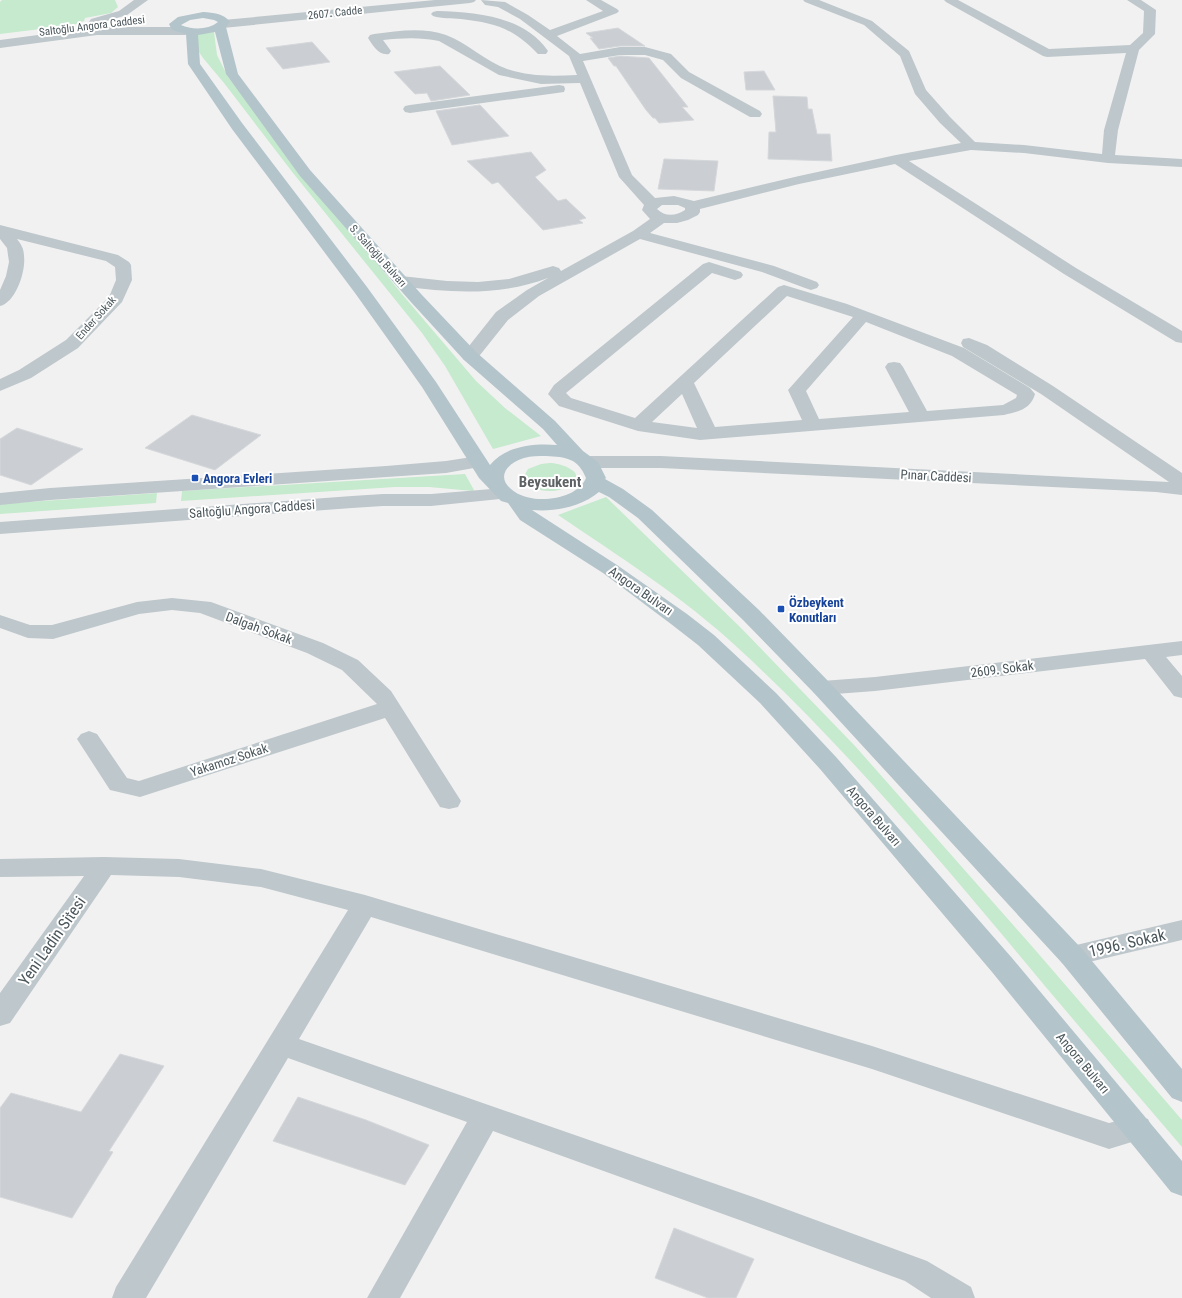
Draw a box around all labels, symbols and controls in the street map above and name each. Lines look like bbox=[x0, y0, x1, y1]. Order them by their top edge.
street label: 2607. Cadde bbox=[307, 4, 363, 22]
street label: Saltoğlu Angora Caddesi bbox=[38, 13, 146, 39]
street label: S. Saltoğlu Bulvarı bbox=[347, 222, 409, 290]
street label: Ender Sokak bbox=[73, 294, 119, 342]
street label: Pınar Caddesi bbox=[900, 467, 972, 485]
place label: Angora Evleri bbox=[203, 471, 272, 486]
marker: Angora Evleri bbox=[190, 473, 200, 483]
district label: Beysukent bbox=[519, 473, 582, 491]
street label: Saltoğlu Angora Caddesi bbox=[189, 497, 315, 521]
street label: Angora Bulvarı bbox=[606, 563, 676, 619]
place label: Özbeykent Konutları bbox=[789, 595, 844, 625]
marker: Özbeykent Konutları bbox=[776, 604, 786, 614]
street label: Dalgah Sokak bbox=[224, 609, 294, 647]
street label: 2609. Sokak bbox=[970, 658, 1034, 680]
street label: Yakamoz Sokak bbox=[188, 740, 270, 780]
street label: Angora Bulvarı bbox=[844, 783, 904, 849]
street label: Yeni Ladin Sitesi bbox=[14, 893, 90, 989]
street label: 1996. Sokak bbox=[1087, 925, 1168, 961]
street label: Angora Bulvarı bbox=[1053, 1030, 1113, 1096]

